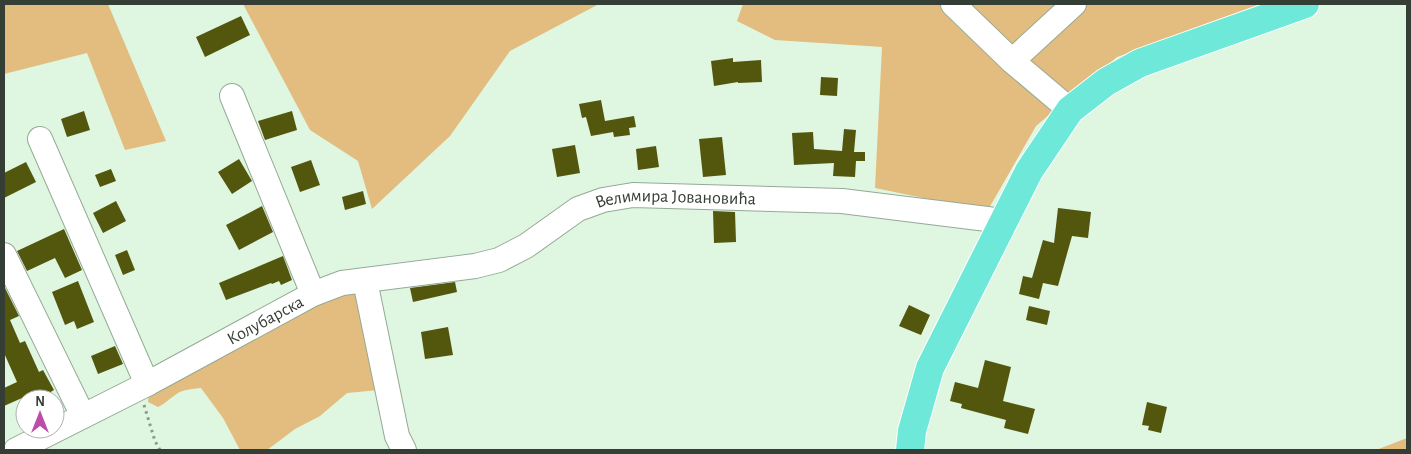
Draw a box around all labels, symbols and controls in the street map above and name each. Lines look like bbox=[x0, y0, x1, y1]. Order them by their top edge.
street label: Велимира Јовановића bbox=[593, 187, 756, 212]
street label: Колубарска bbox=[224, 293, 307, 349]
north arrow bbox=[15, 389, 65, 439]
text: N bbox=[35, 395, 45, 409]

